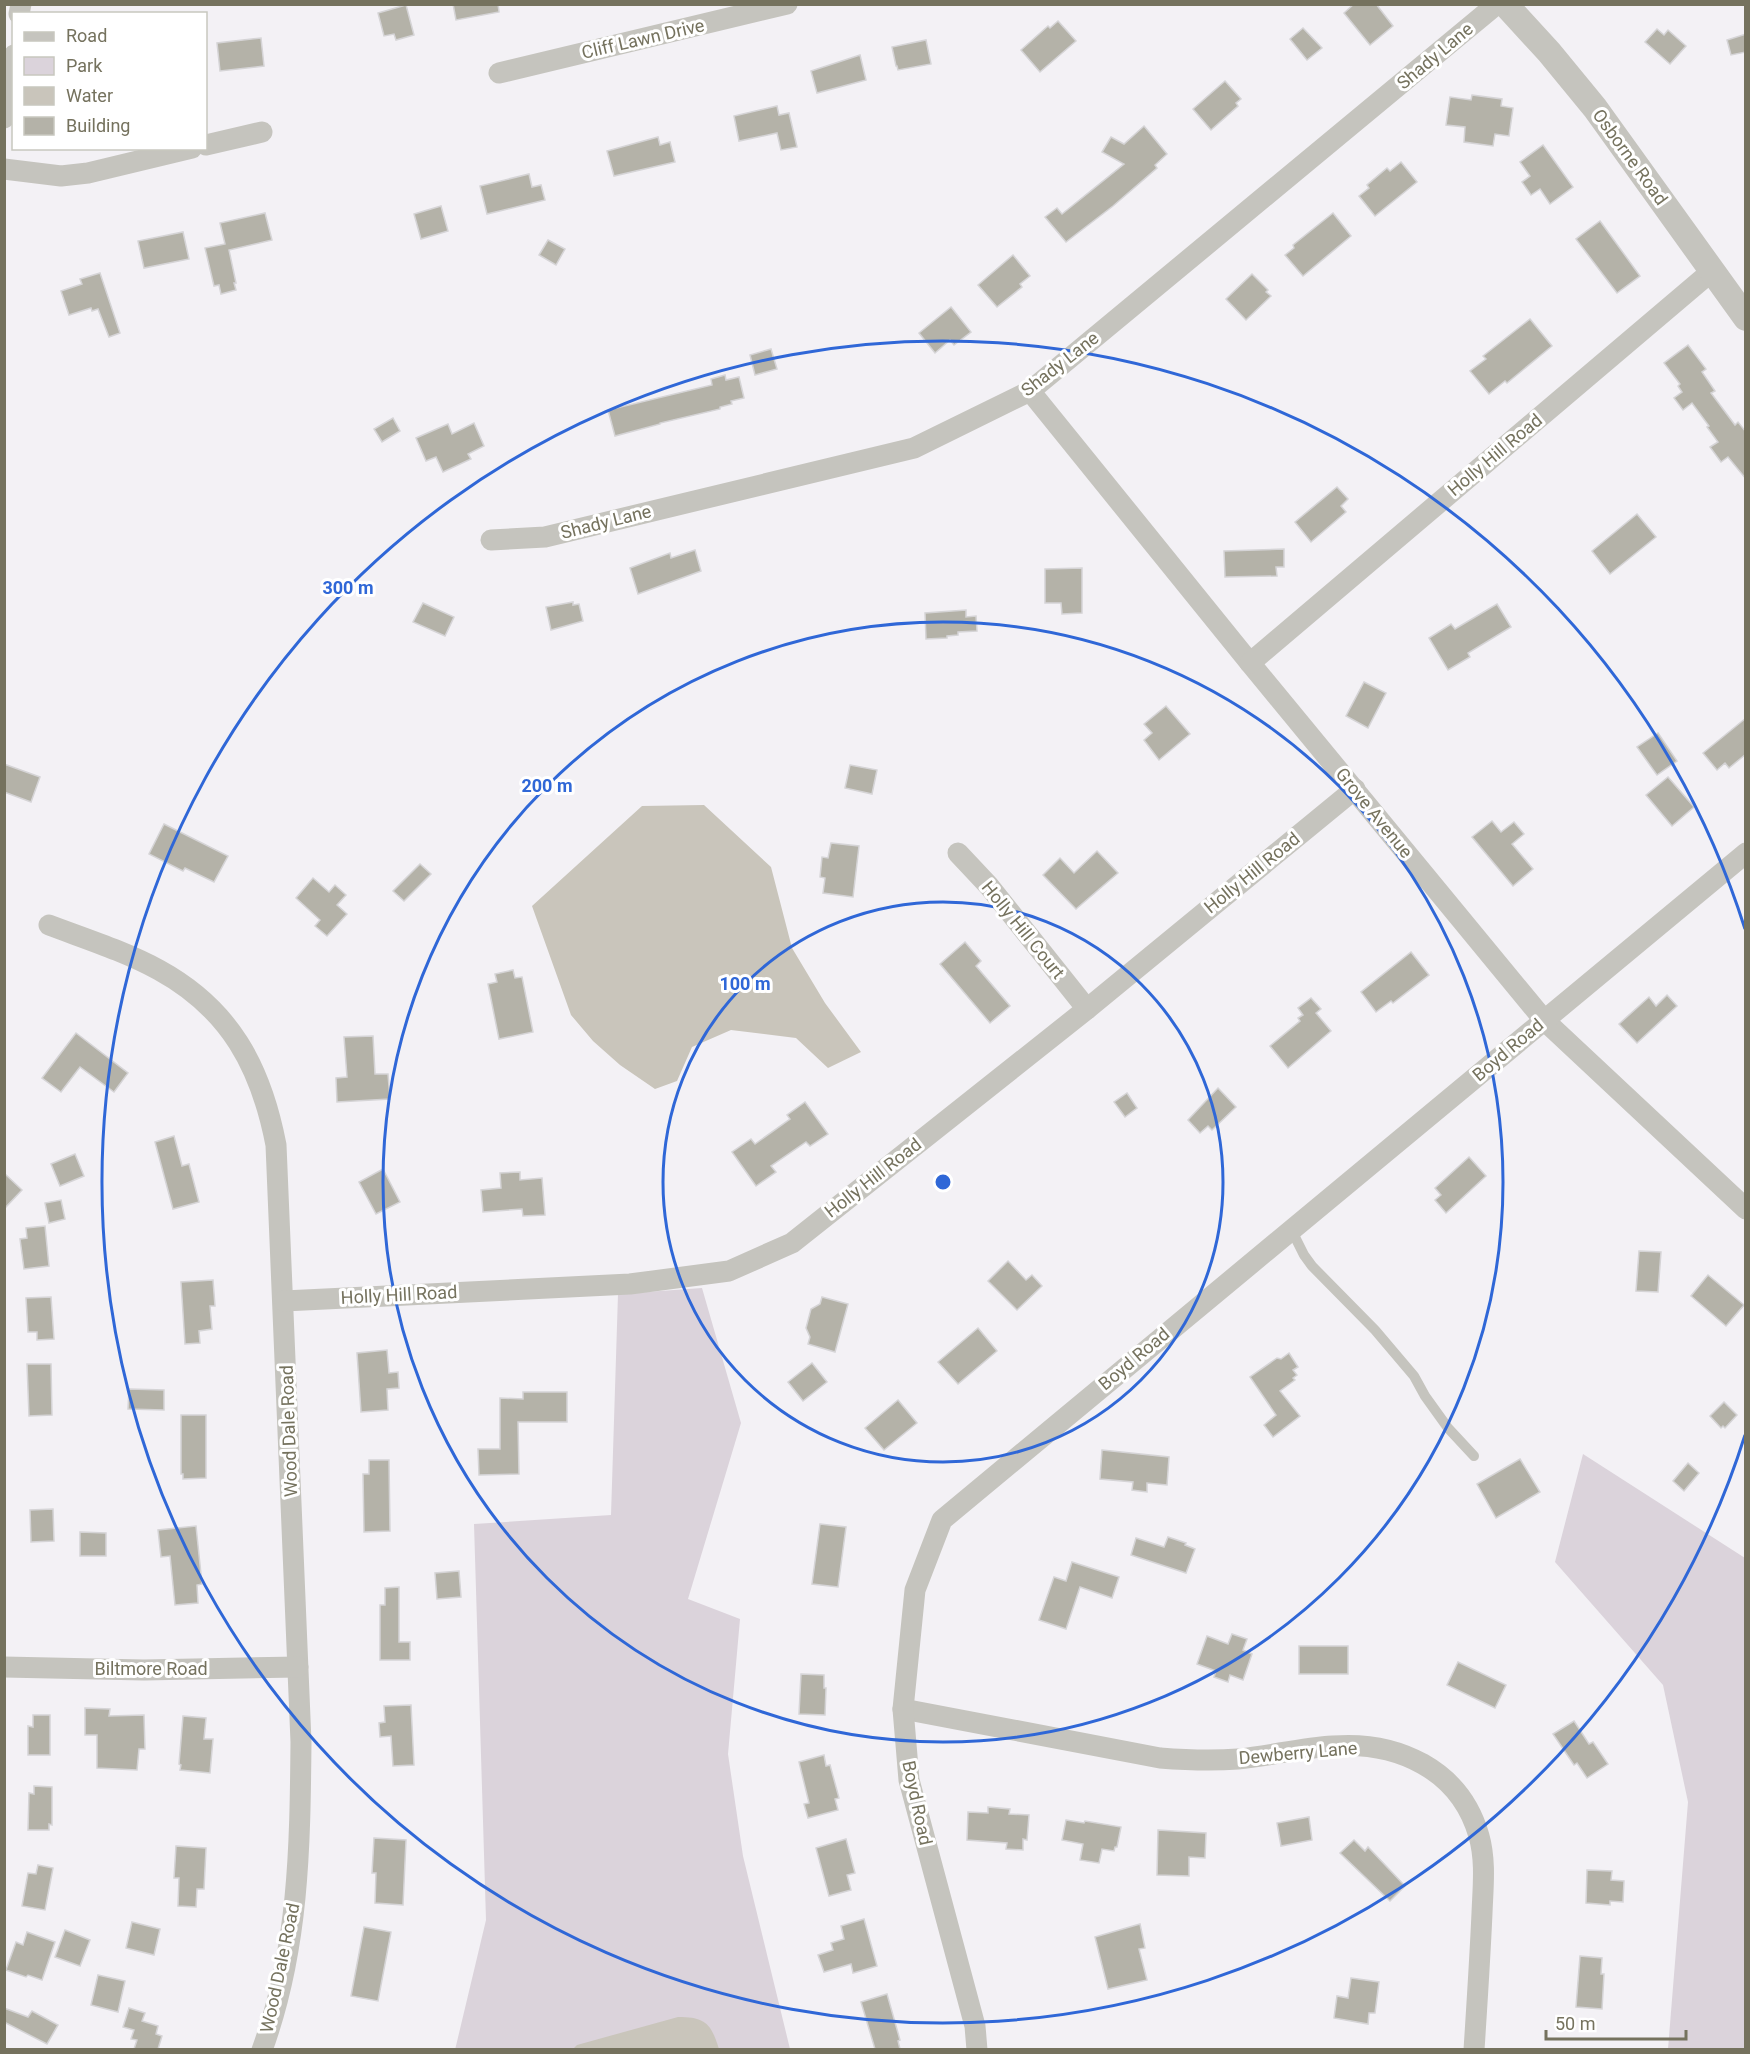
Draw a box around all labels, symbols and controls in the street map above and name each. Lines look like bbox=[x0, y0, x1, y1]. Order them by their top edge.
legend bbox=[12, 12, 207, 150]
street label: Cliff Lawn Drive bbox=[579, 14, 706, 63]
street label: Shady Lane bbox=[1392, 18, 1477, 93]
text: Road bbox=[66, 25, 107, 46]
text: Park bbox=[66, 55, 103, 76]
text: Water bbox=[66, 85, 113, 106]
street label: Osborne Road bbox=[1589, 105, 1672, 209]
text: Building bbox=[66, 115, 130, 136]
street label: Shady Lane bbox=[1017, 327, 1103, 400]
street label: Holly Hill Road bbox=[1443, 409, 1546, 500]
street label: Shady Lane bbox=[558, 500, 653, 543]
text: 300 m bbox=[322, 577, 374, 598]
street label: Grove Avenue bbox=[1332, 763, 1417, 862]
text: 200 m bbox=[521, 775, 573, 796]
street label: Holly Hill Road bbox=[1200, 828, 1304, 917]
street label: Holly Hill Court bbox=[978, 877, 1069, 983]
text: 100 m bbox=[719, 973, 771, 994]
street label: Boyd Road bbox=[1468, 1014, 1547, 1085]
street label: Holly Hill Road bbox=[820, 1133, 925, 1222]
centre of rings bbox=[933, 1172, 953, 1192]
street label: Holly Hill Road bbox=[340, 1281, 458, 1308]
street label: Boyd Road bbox=[1094, 1323, 1173, 1394]
street label: Wood Dale Road bbox=[276, 1365, 301, 1497]
street label: Biltmore Road bbox=[94, 1658, 208, 1679]
street label: Dewberry Lane bbox=[1238, 1737, 1358, 1768]
street label: Boyd Road bbox=[898, 1759, 937, 1847]
street label: Wood Dale Road bbox=[256, 1901, 304, 2035]
scale bar bbox=[1546, 2003, 1686, 2041]
text: 50 m bbox=[1555, 2013, 1595, 2034]

